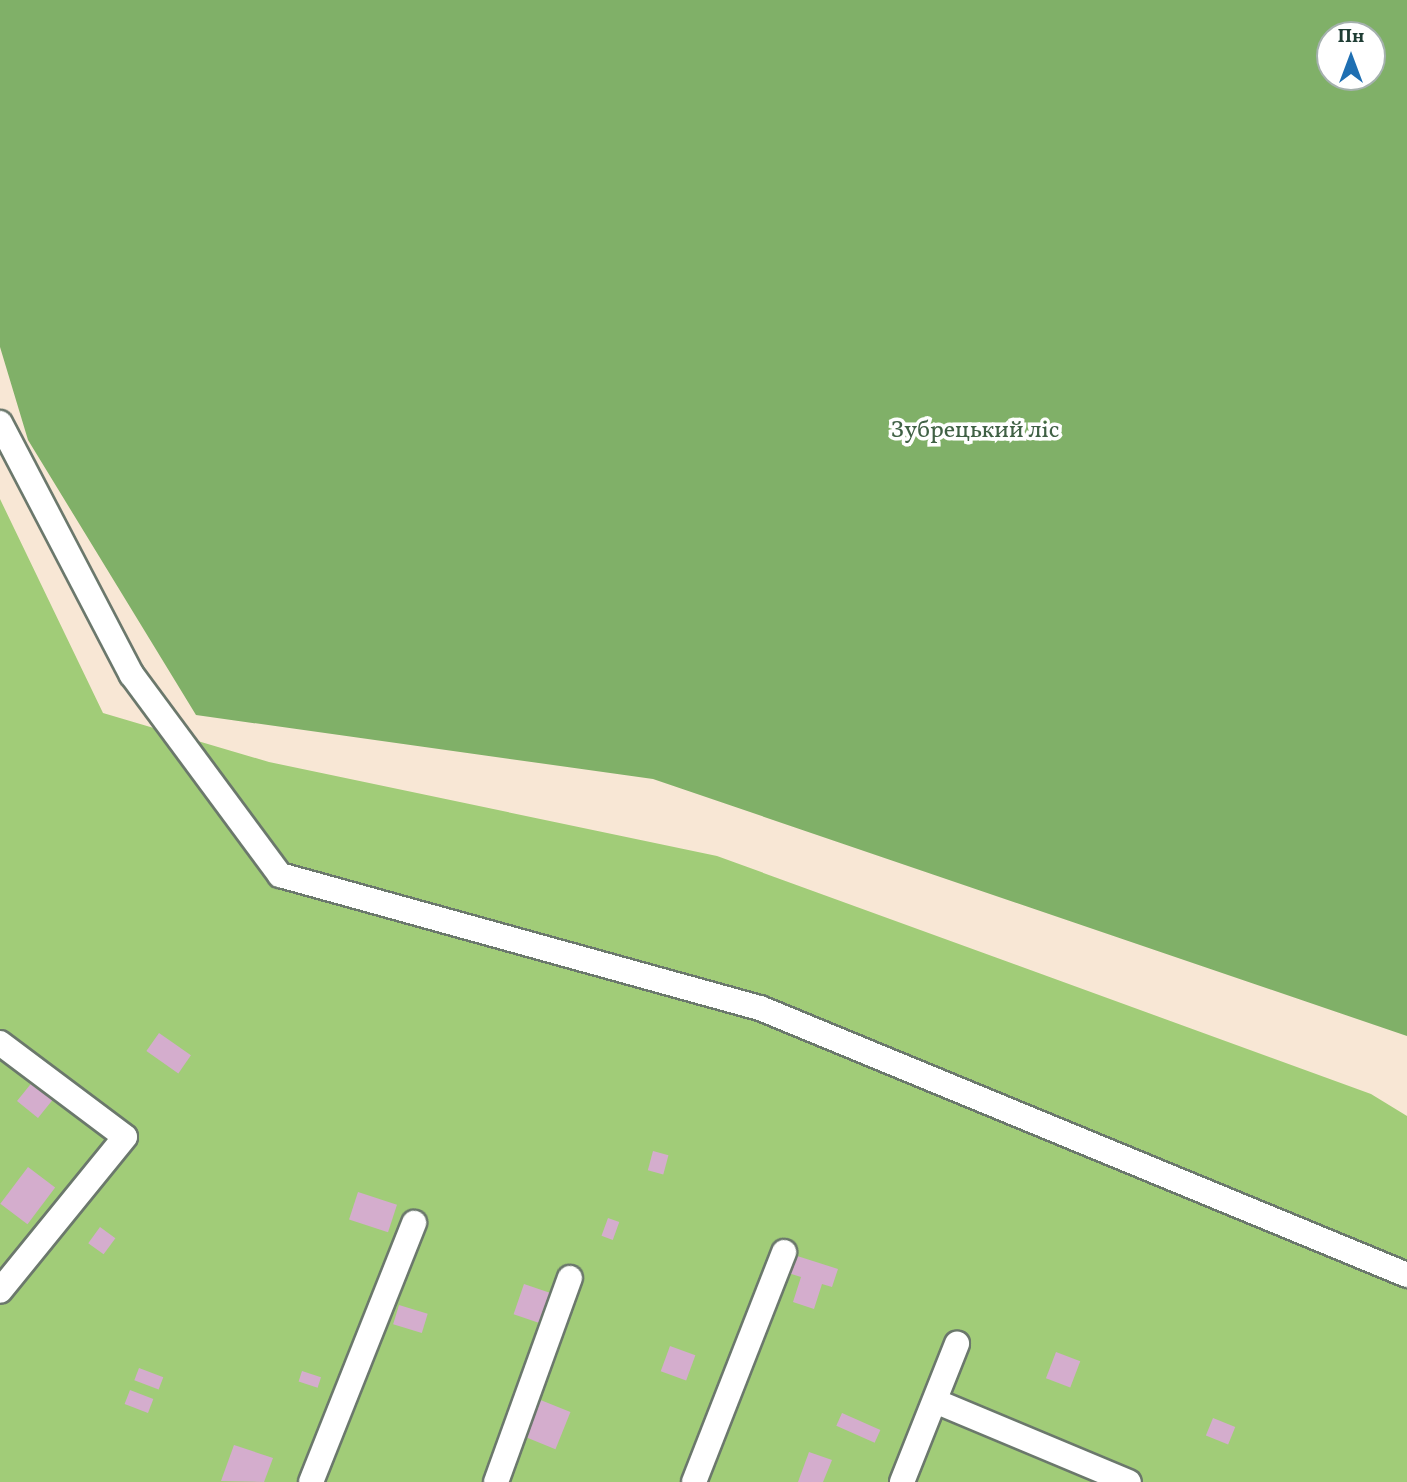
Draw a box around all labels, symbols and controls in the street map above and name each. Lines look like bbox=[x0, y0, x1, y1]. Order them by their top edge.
north arrow bbox=[1316, 21, 1386, 91]
text: Пн bbox=[1338, 24, 1364, 50]
park label: Зубрецький ліс bbox=[891, 418, 1059, 446]

